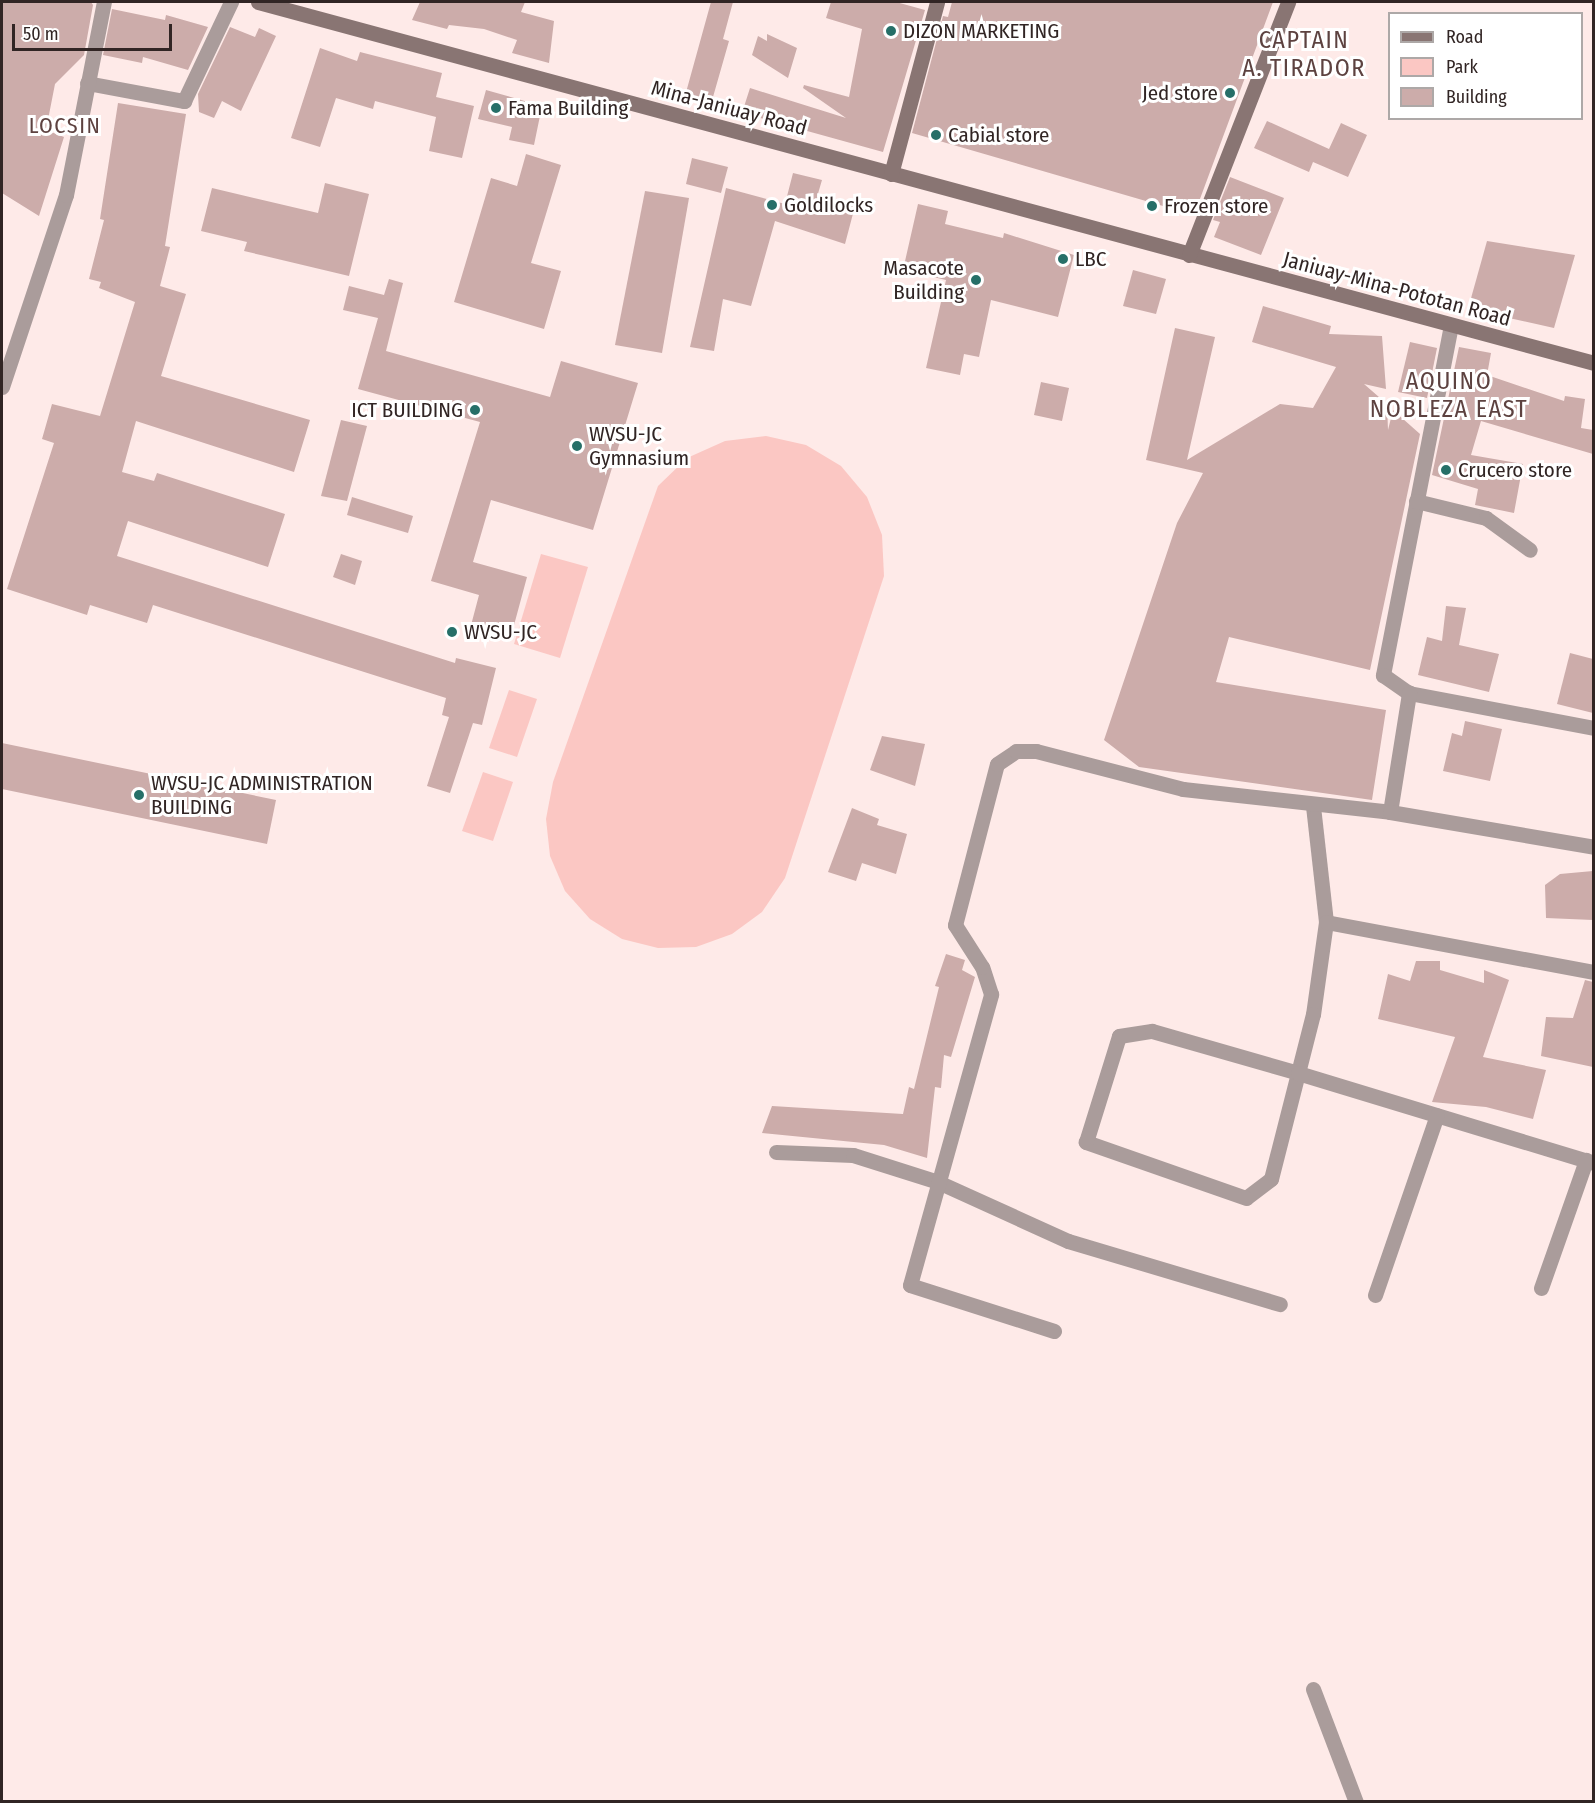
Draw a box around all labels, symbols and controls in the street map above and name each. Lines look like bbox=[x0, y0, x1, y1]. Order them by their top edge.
scale bar bbox=[15, 12, 176, 50]
legend bbox=[1388, 12, 1583, 120]
place label: DIZON MARKETING bbox=[903, 18, 1059, 44]
text: 50 m bbox=[23, 23, 59, 45]
marker: DIZON MARKETING bbox=[884, 24, 898, 38]
text: Road bbox=[1446, 26, 1483, 48]
district label: CAPTAIN A. TIRADOR bbox=[1242, 27, 1366, 83]
text: Park bbox=[1446, 56, 1478, 78]
street label: Mina-Janiuay Road bbox=[648, 75, 810, 141]
place label: Jed store bbox=[1142, 80, 1218, 106]
marker: Jed store bbox=[1223, 86, 1237, 100]
text: Building bbox=[1446, 86, 1507, 108]
place label: Fama Building bbox=[508, 95, 628, 121]
marker: Fama Building bbox=[489, 101, 503, 115]
district label: LOCSIN bbox=[29, 113, 101, 139]
place label: Cabial store bbox=[948, 122, 1049, 148]
marker: Cabial store bbox=[929, 128, 943, 142]
place label: Goldilocks bbox=[784, 192, 873, 218]
place label: Frozen store bbox=[1164, 193, 1268, 219]
marker: Goldilocks bbox=[765, 198, 779, 212]
marker: Frozen store bbox=[1145, 199, 1159, 213]
place label: LBC bbox=[1075, 246, 1106, 272]
street label: Janiuay-Mina-Pototan Road bbox=[1280, 246, 1514, 332]
marker: LBC bbox=[1056, 252, 1070, 266]
place label: Masacote Building bbox=[883, 255, 964, 305]
marker: Masacote Building bbox=[969, 273, 983, 287]
district label: AQUINO NOBLEZA EAST bbox=[1370, 368, 1528, 424]
place label: ICT BUILDING bbox=[351, 397, 463, 423]
marker: ICT BUILDING bbox=[468, 403, 482, 417]
place label: WVSU-JC Gymnasium bbox=[589, 421, 689, 471]
marker: WVSU-JC Gymnasium bbox=[570, 439, 584, 453]
place label: Crucero store bbox=[1458, 457, 1572, 483]
marker: Crucero store bbox=[1439, 463, 1453, 477]
place label: WVSU-JC bbox=[464, 619, 537, 645]
marker: WVSU-JC bbox=[445, 625, 459, 639]
place label: WVSU-JC ADMINISTRATION BUILDING bbox=[151, 770, 373, 820]
marker: WVSU-JC ADMINISTRATION BUILDING bbox=[132, 788, 146, 802]

